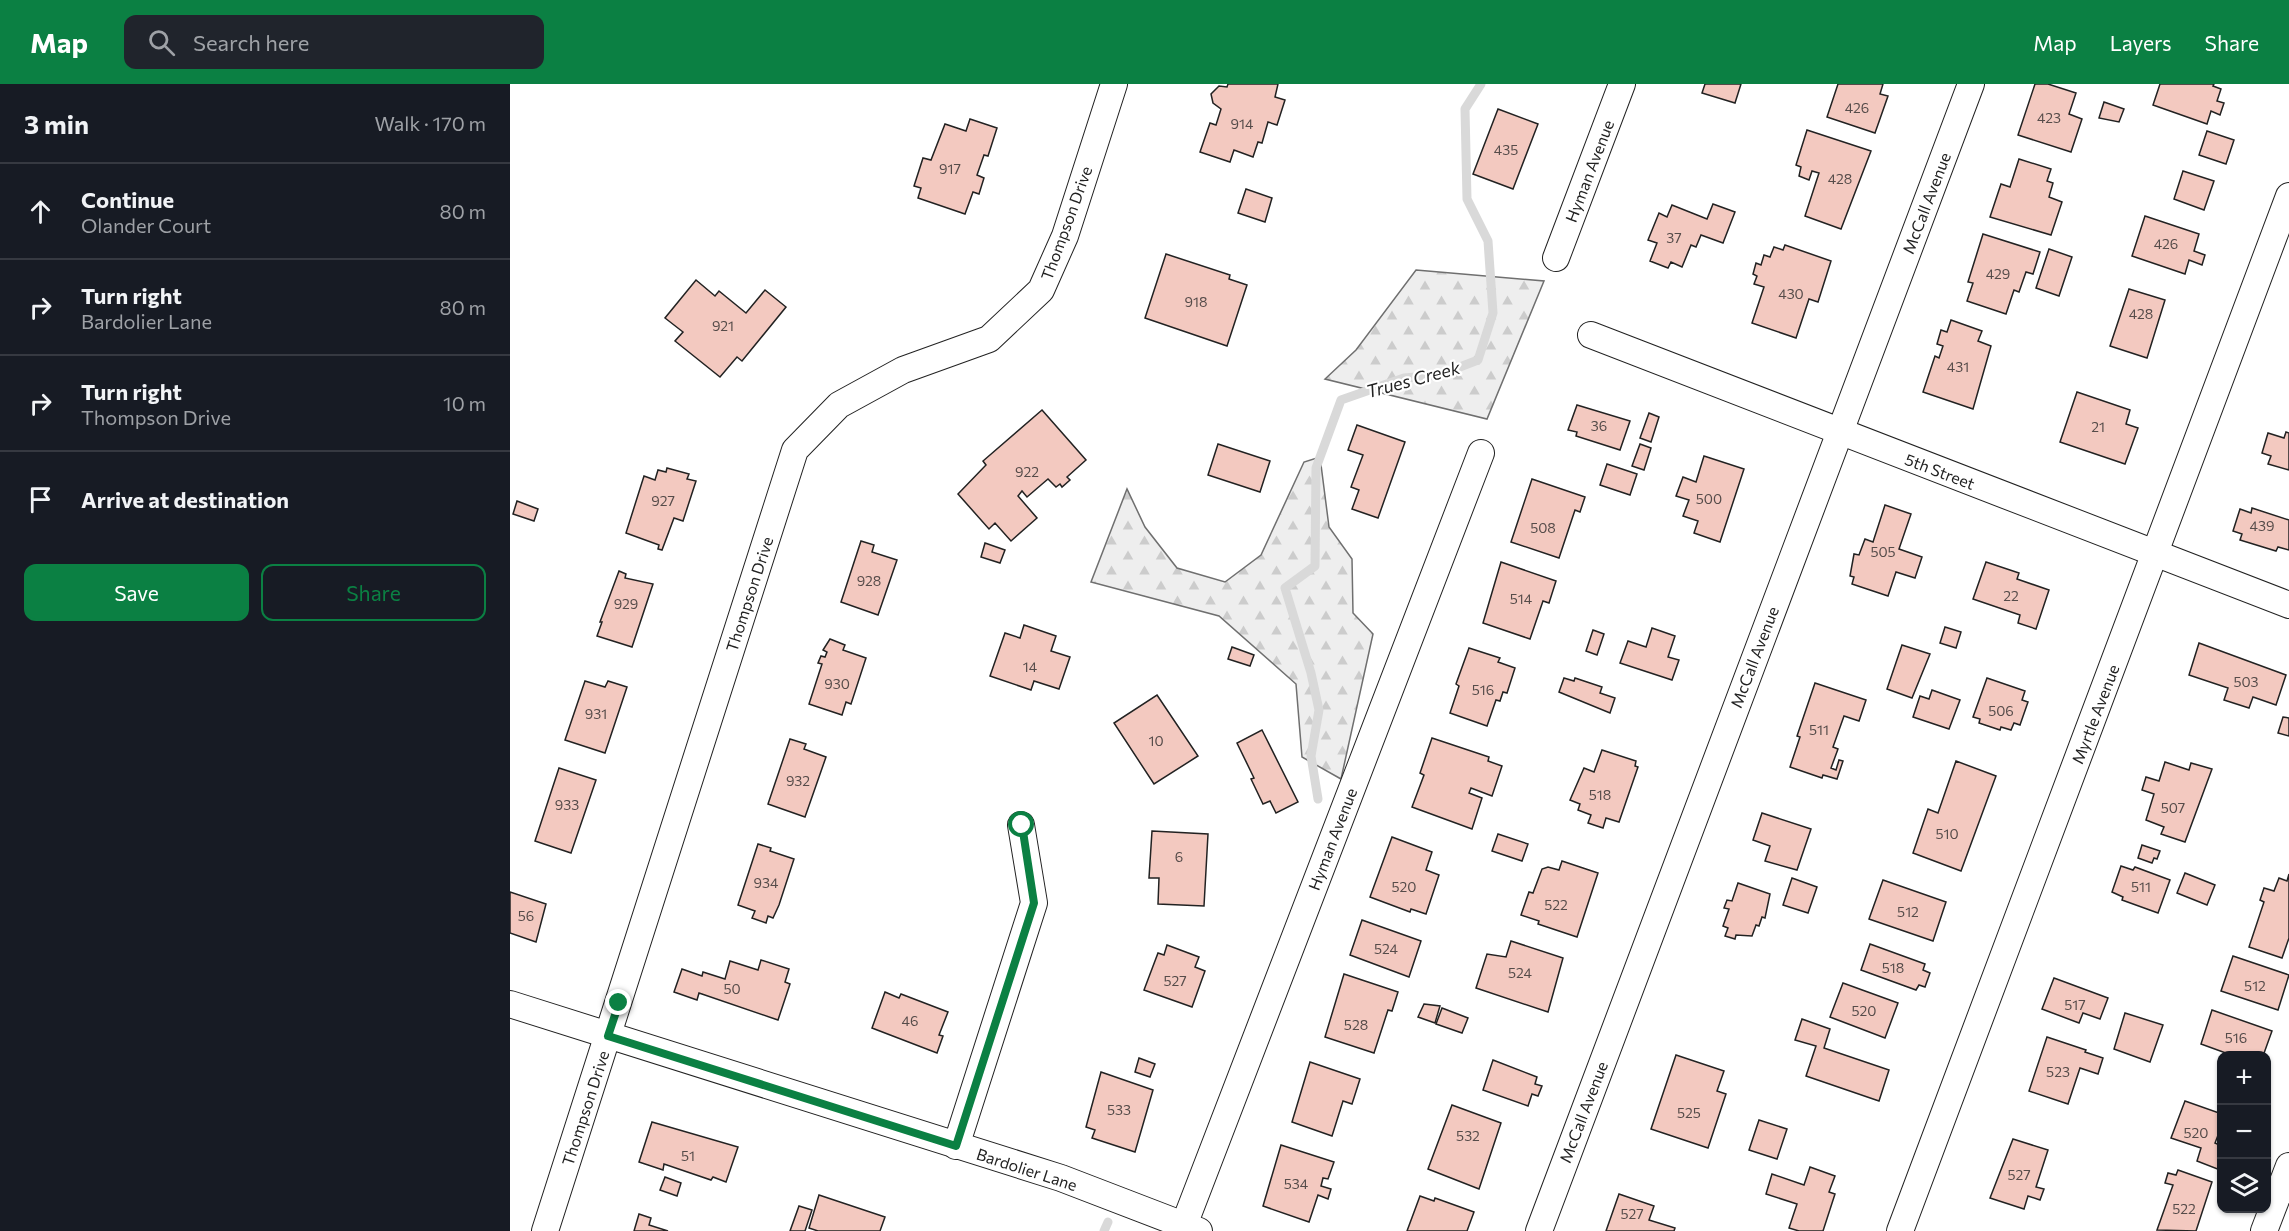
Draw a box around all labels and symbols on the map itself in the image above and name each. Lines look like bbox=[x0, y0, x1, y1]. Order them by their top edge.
house number: 426 bbox=[1845, 99, 1869, 116]
house number: 423 bbox=[2037, 109, 2061, 126]
house number: 914 bbox=[1231, 115, 1254, 132]
street label: Hyman Avenue bbox=[1561, 117, 1617, 225]
house number: 435 bbox=[1494, 141, 1518, 158]
street label: McCall Avenue bbox=[1898, 150, 1954, 256]
house number: 917 bbox=[939, 160, 961, 177]
street label: Thompson Drive bbox=[1037, 163, 1095, 283]
house number: 428 bbox=[1828, 170, 1852, 187]
house number: 37 bbox=[1666, 229, 1682, 246]
house number: 426 bbox=[2154, 235, 2178, 252]
house number: 429 bbox=[1986, 265, 2010, 282]
house number: 430 bbox=[1778, 285, 1804, 302]
house number: 918 bbox=[1185, 293, 1207, 310]
house number: 428 bbox=[2129, 305, 2153, 322]
house number: 921 bbox=[712, 317, 734, 334]
water label: Trues Creek bbox=[1364, 356, 1464, 402]
house number: 431 bbox=[1947, 358, 1969, 375]
house number: 36 bbox=[1591, 417, 1607, 434]
house number: 21 bbox=[2091, 418, 2105, 435]
street label: 5th Street bbox=[1902, 449, 1978, 493]
house number: 922 bbox=[1015, 463, 1039, 480]
house number: 500 bbox=[1696, 490, 1722, 507]
house number: 927 bbox=[651, 492, 675, 509]
house number: 439 bbox=[2250, 517, 2274, 534]
house number: 508 bbox=[1530, 519, 1556, 536]
street label: Thompson Drive bbox=[721, 534, 777, 654]
house number: 505 bbox=[1870, 543, 1896, 560]
house number: 928 bbox=[857, 572, 881, 589]
house number: 22 bbox=[2003, 587, 2019, 604]
house number: 514 bbox=[1510, 590, 1533, 607]
house number: 929 bbox=[614, 595, 638, 612]
street label: McCall Avenue bbox=[1726, 604, 1782, 710]
house number: 14 bbox=[1023, 658, 1038, 675]
street label: Myrtle Avenue bbox=[2067, 662, 2123, 766]
house number: 503 bbox=[2233, 673, 2259, 690]
house number: 930 bbox=[824, 675, 850, 692]
house number: 516 bbox=[1472, 681, 1494, 698]
house number: 506 bbox=[1988, 702, 2014, 719]
house number: 931 bbox=[585, 705, 607, 722]
house number: 511 bbox=[1809, 721, 1829, 738]
house number: 10 bbox=[1148, 732, 1164, 749]
house number: 932 bbox=[786, 772, 810, 789]
street label: Hyman Avenue bbox=[1304, 785, 1360, 893]
house number: 518 bbox=[1589, 786, 1611, 803]
house number: 933 bbox=[555, 796, 579, 813]
house number: 507 bbox=[2161, 799, 2185, 816]
route start bbox=[1008, 811, 1034, 837]
house number: 510 bbox=[1935, 825, 1959, 842]
house number: 6 bbox=[1175, 848, 1183, 865]
house number: 934 bbox=[754, 874, 779, 891]
house number: 520 bbox=[1392, 878, 1416, 895]
house number: 511 bbox=[2131, 878, 2151, 895]
house number: 522 bbox=[1544, 896, 1568, 913]
house number: 512 bbox=[1897, 903, 1919, 920]
house number: 56 bbox=[518, 907, 534, 924]
house number: 524 bbox=[1374, 940, 1399, 957]
house number: 518 bbox=[1882, 959, 1904, 976]
house number: 524 bbox=[1508, 964, 1533, 981]
house number: 527 bbox=[1163, 972, 1187, 989]
house number: 512 bbox=[2244, 977, 2266, 994]
house number: 50 bbox=[723, 980, 741, 997]
route end bbox=[605, 989, 631, 1015]
house number: 517 bbox=[2064, 996, 2086, 1013]
house number: 520 bbox=[1852, 1002, 1876, 1019]
house number: 46 bbox=[902, 1012, 918, 1029]
house number: 528 bbox=[1344, 1016, 1368, 1033]
house number: 516 bbox=[2225, 1029, 2247, 1046]
street label: Thompson Drive bbox=[557, 1048, 613, 1168]
street label: McCall Avenue bbox=[1555, 1059, 1611, 1165]
house number: 523 bbox=[2046, 1063, 2070, 1080]
house number: 533 bbox=[1107, 1101, 1131, 1118]
house number: 525 bbox=[1677, 1104, 1701, 1121]
house number: 520 bbox=[2184, 1124, 2208, 1141]
house number: 532 bbox=[1456, 1127, 1480, 1144]
street label: Bardolier Lane bbox=[974, 1144, 1080, 1194]
house number: 51 bbox=[681, 1147, 695, 1164]
house number: 527 bbox=[2007, 1166, 2031, 1183]
house number: 534 bbox=[1284, 1175, 1309, 1192]
house number: 522 bbox=[2172, 1200, 2196, 1217]
house number: 527 bbox=[1620, 1205, 1644, 1222]

